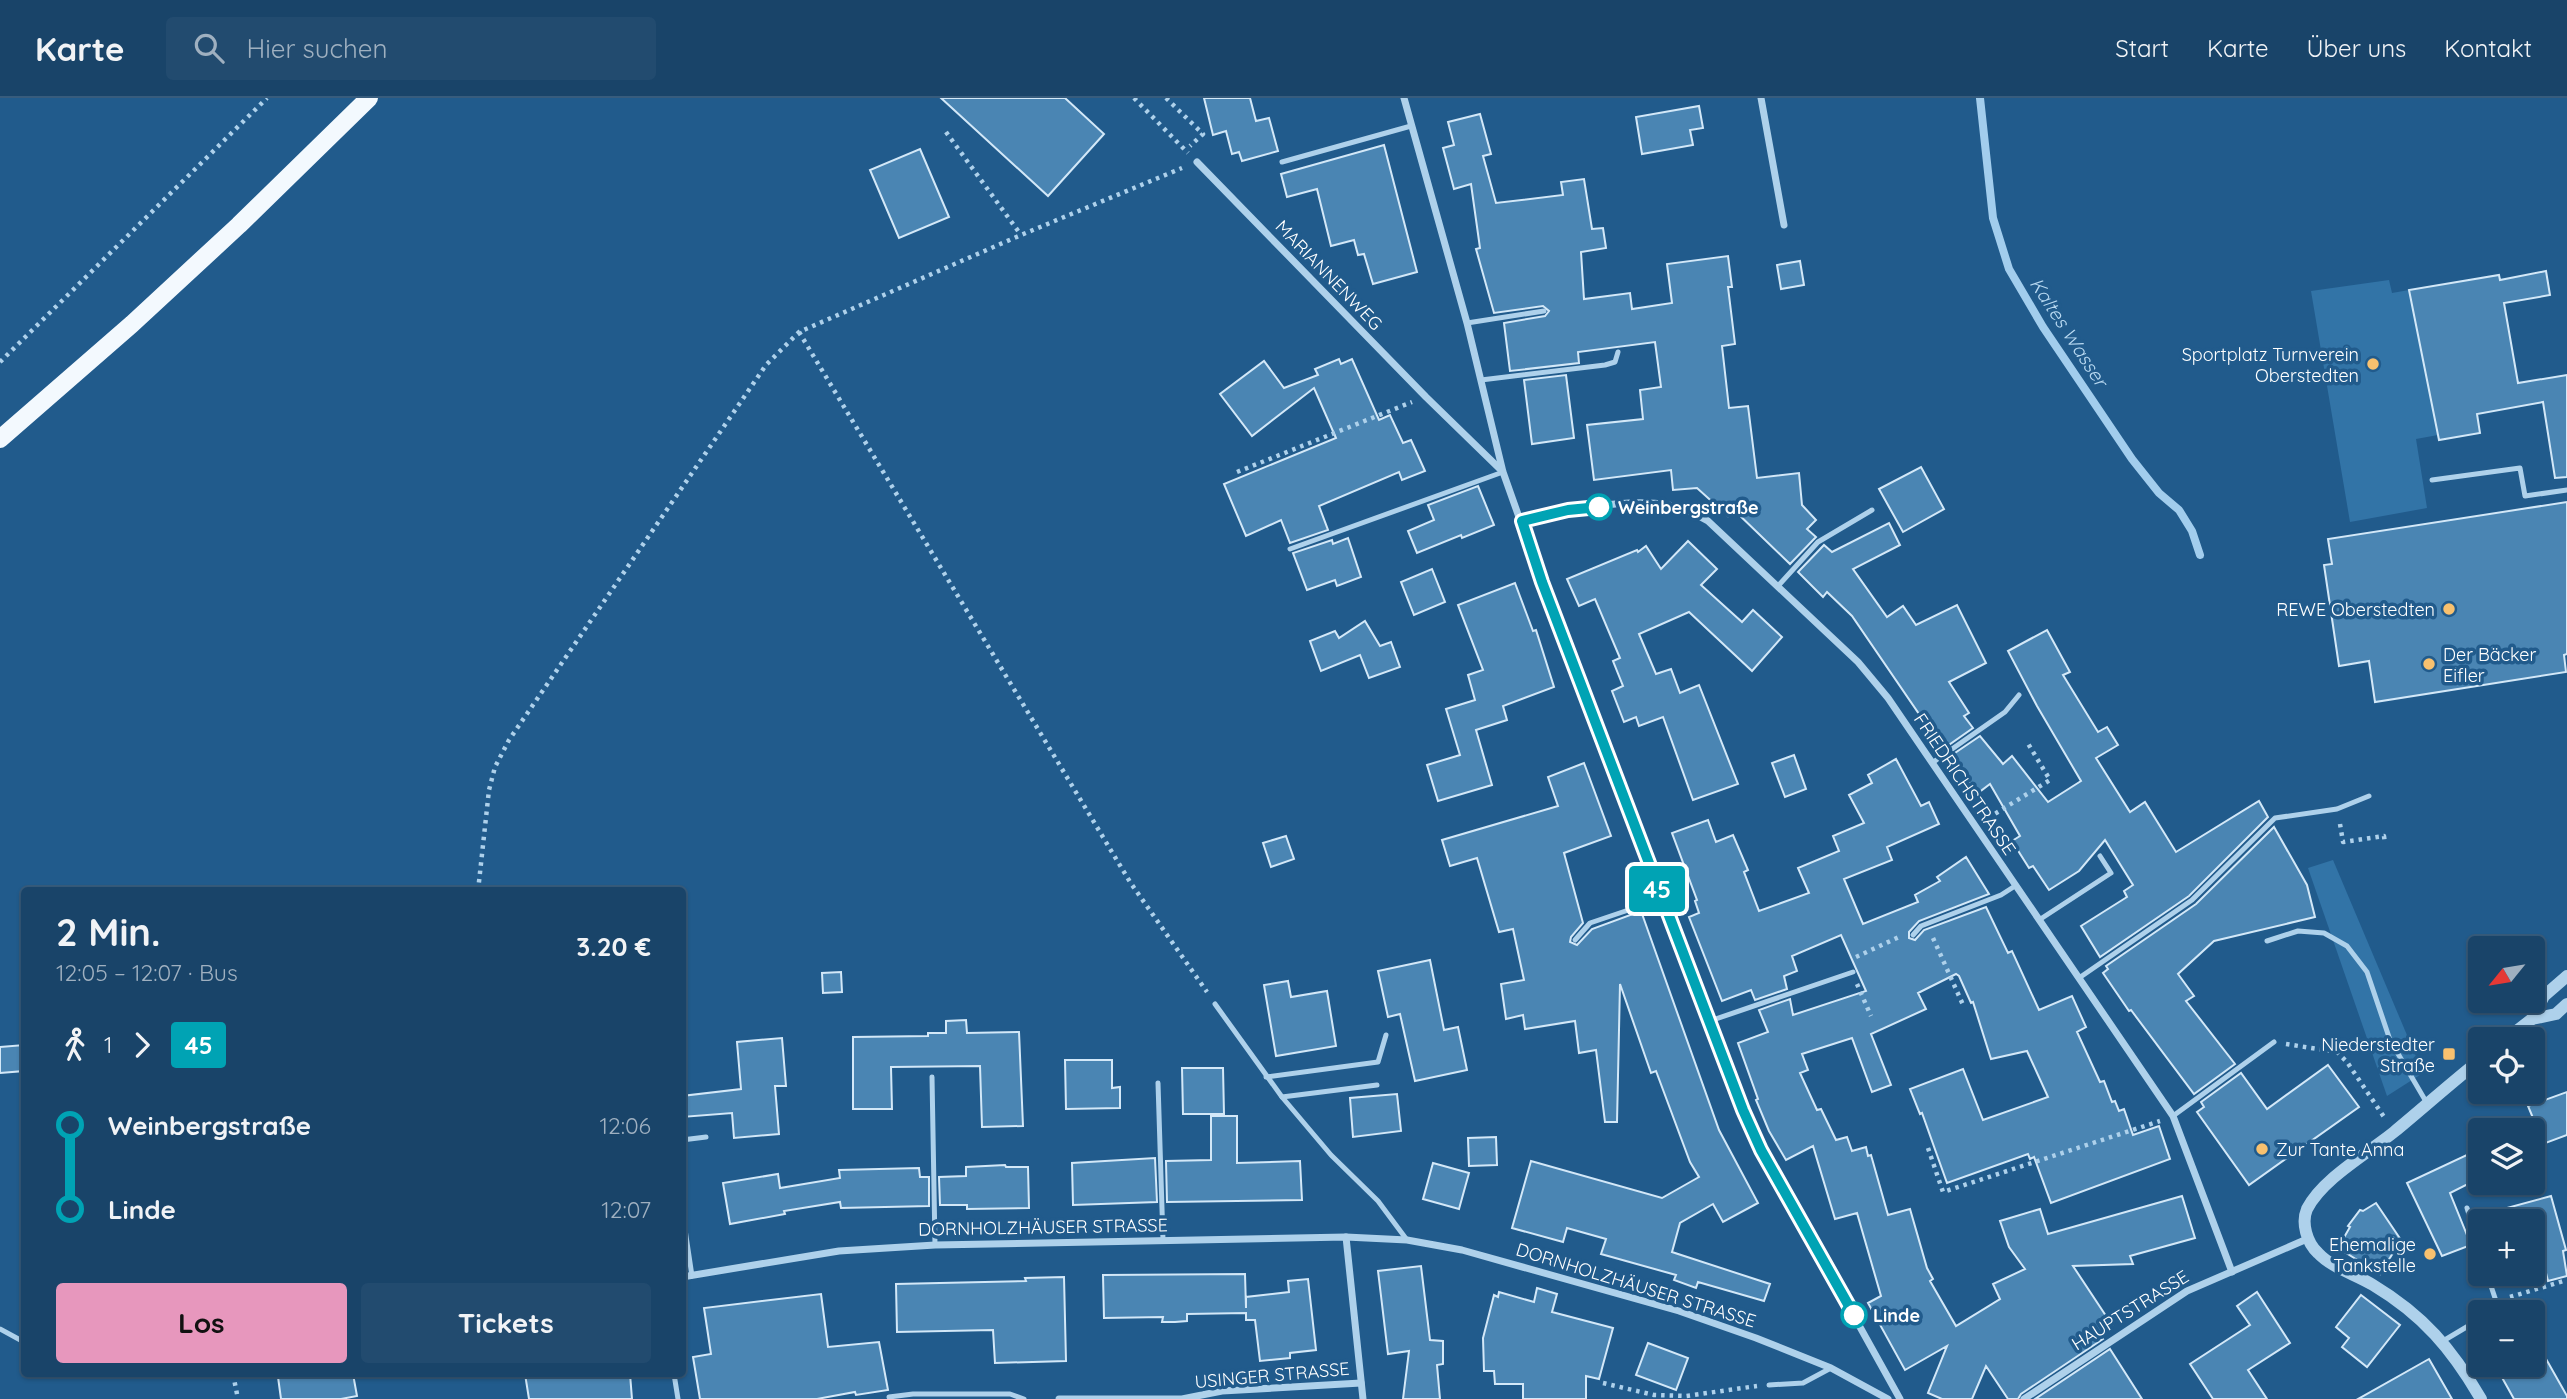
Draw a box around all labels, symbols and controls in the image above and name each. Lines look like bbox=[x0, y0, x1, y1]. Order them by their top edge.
search box bbox=[166, 17, 656, 80]
text: Karte bbox=[35, 28, 124, 69]
icon: search bbox=[190, 29, 228, 67]
text: Hier suchen bbox=[246, 32, 388, 65]
text: Start bbox=[2115, 33, 2169, 63]
text: Karte bbox=[2207, 33, 2268, 63]
text: Über uns bbox=[2306, 33, 2406, 63]
text: Kontakt bbox=[2444, 33, 2532, 63]
street label: MARIANNENWEG bbox=[1271, 215, 1387, 335]
water label: Kaltes Wasser bbox=[2025, 273, 2115, 393]
place label: Sportplatz Turnverein Oberstedten bbox=[2182, 343, 2359, 387]
marker: Sportplatz Turnverein Oberstedten bbox=[2365, 356, 2381, 372]
marker: Weinbergstraße bbox=[1586, 494, 1612, 520]
place label: Weinbergstraße bbox=[1618, 496, 1759, 519]
place label: REWE Oberstedten bbox=[2276, 598, 2435, 621]
marker: REWE Oberstedten bbox=[2441, 601, 2457, 617]
place label: Der Bäcker Eifler bbox=[2443, 643, 2536, 687]
marker: Der Bäcker Eifler bbox=[2421, 656, 2437, 672]
street label: FRIEDRICHSTRASSE bbox=[1909, 709, 2021, 859]
line badge: 45 bbox=[1626, 866, 1688, 912]
text: 45 bbox=[1643, 874, 1671, 904]
text: 2 Min. bbox=[56, 908, 160, 956]
text: 3.20 € bbox=[576, 930, 651, 963]
north arrow bbox=[2468, 936, 2544, 1013]
map controls bbox=[2468, 936, 2545, 1377]
text: 12:05 – 12:07 · Bus bbox=[56, 958, 238, 987]
icon: walk bbox=[56, 1026, 94, 1064]
icon: forward bbox=[123, 1026, 161, 1064]
button: locate bbox=[2468, 1027, 2545, 1104]
text: 1 bbox=[104, 1030, 113, 1059]
text: 45 bbox=[185, 1030, 212, 1060]
place label: Niederstedter Straße bbox=[2321, 1033, 2435, 1077]
marker: Niederstedter Straße bbox=[2441, 1046, 2457, 1062]
text: Weinbergstraße bbox=[108, 1109, 311, 1142]
text: 12:06 bbox=[599, 1111, 651, 1140]
button: layers bbox=[2468, 1118, 2545, 1195]
place label: Zur Tante Anna bbox=[2276, 1138, 2404, 1161]
marker: Zur Tante Anna bbox=[2254, 1141, 2270, 1157]
text: Linde bbox=[108, 1193, 176, 1226]
text: 12:07 bbox=[601, 1195, 651, 1224]
button: + bbox=[2468, 1209, 2545, 1286]
street label: DORNHOLZHÄUSER STRASSE bbox=[918, 1213, 1168, 1241]
place label: Ehemalige Tankstelle bbox=[2329, 1233, 2416, 1277]
street label: DORNHOLZHÄUSER STRASSE bbox=[1513, 1238, 1759, 1332]
marker: Ehemalige Tankstelle bbox=[2422, 1246, 2438, 1262]
street label: HAUPTSTRASSE bbox=[2067, 1265, 2193, 1355]
button: Los bbox=[56, 1283, 347, 1363]
button: Tickets bbox=[361, 1283, 651, 1363]
button: − bbox=[2468, 1300, 2545, 1377]
marker: Linde bbox=[1841, 1302, 1867, 1328]
place label: Linde bbox=[1873, 1304, 1920, 1327]
street label: USINGER STRASSE bbox=[1194, 1357, 1350, 1393]

